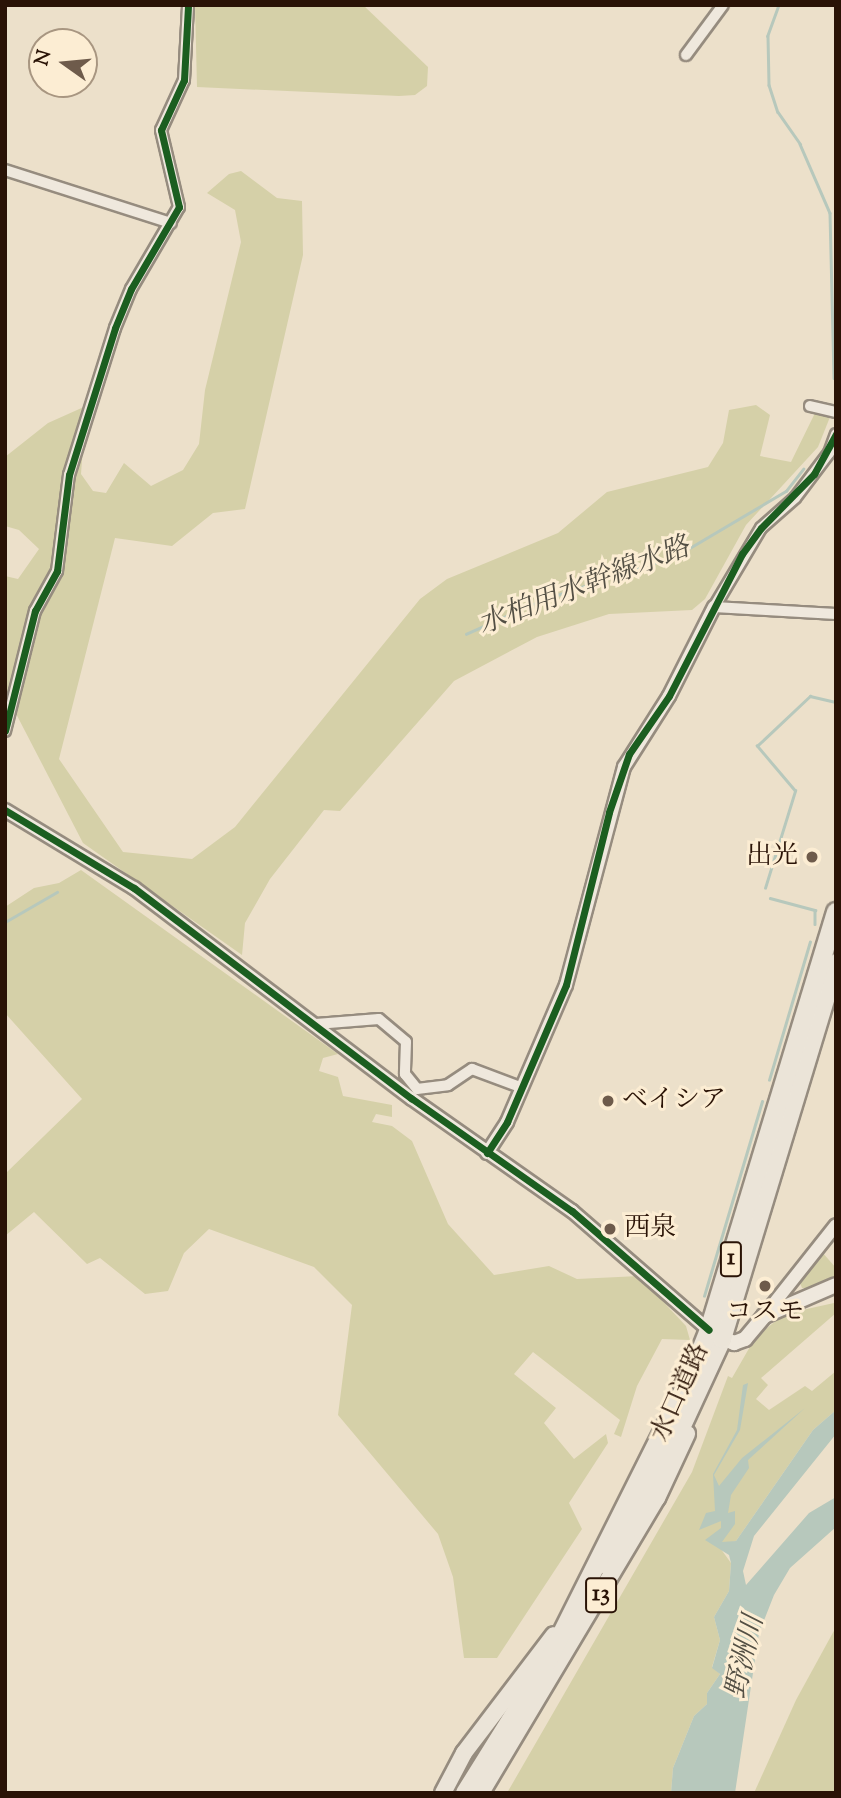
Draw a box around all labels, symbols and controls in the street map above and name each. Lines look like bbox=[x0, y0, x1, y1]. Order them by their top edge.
north arrow bbox=[28, 28, 98, 98]
text: N bbox=[29, 47, 59, 69]
water label: 水柏用水幹線水路 bbox=[473, 531, 695, 643]
place label: 出光 bbox=[746, 841, 798, 873]
marker: 出光 bbox=[804, 849, 820, 865]
place label: ベイシア bbox=[622, 1085, 726, 1117]
marker: ベイシア bbox=[600, 1093, 616, 1109]
place label: 西泉 bbox=[624, 1213, 676, 1245]
marker: 西泉 bbox=[602, 1221, 618, 1237]
road number: 1 bbox=[719, 1238, 743, 1280]
marker: コスモ bbox=[757, 1278, 773, 1294]
place label: コスモ bbox=[726, 1297, 804, 1329]
street label: 水口道路 bbox=[646, 1339, 716, 1447]
road number: 13 bbox=[584, 1574, 618, 1616]
water label: 野洲川 bbox=[720, 1612, 772, 1702]

